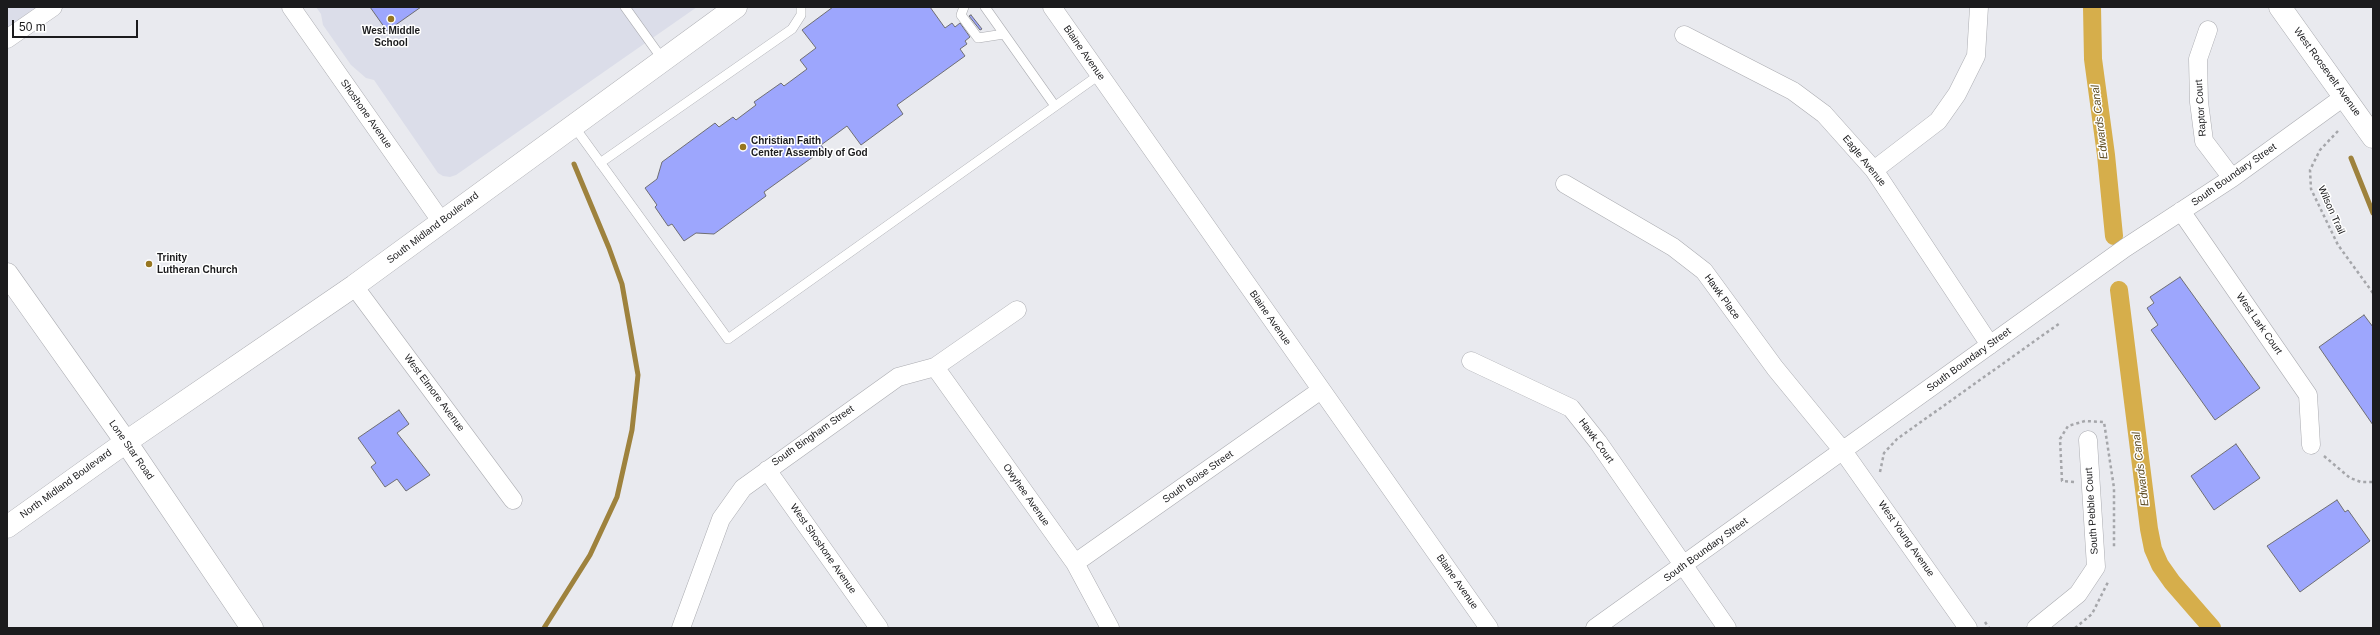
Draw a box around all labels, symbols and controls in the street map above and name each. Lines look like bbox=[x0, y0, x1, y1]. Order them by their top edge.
scale bar bbox=[14, 12, 140, 38]
marker: West Middle School bbox=[386, 14, 396, 24]
text: 50 m bbox=[19, 20, 46, 34]
street label: Blaine Avenue bbox=[1061, 23, 1107, 83]
place label: West Middle School bbox=[362, 25, 420, 48]
street label: West Roosevelt Avenue bbox=[2291, 25, 2363, 119]
street label: Shoshone Avenue bbox=[338, 77, 394, 151]
street label: Raptor Court bbox=[2193, 79, 2209, 137]
water label: Edwards Canal bbox=[2089, 84, 2111, 160]
street label: Eagle Avenue bbox=[1840, 133, 1888, 189]
place label: Christian Faith Center Assembly of God bbox=[751, 135, 868, 158]
street label: South Boundary Street bbox=[2189, 141, 2279, 209]
marker: Christian Faith Center Assembly of God bbox=[738, 142, 748, 152]
street label: Wilson Trail bbox=[2315, 184, 2347, 236]
street label: South Midland Boulevard bbox=[385, 190, 481, 266]
place label: Trinity Lutheran Church bbox=[157, 252, 238, 276]
marker: Trinity Lutheran Church bbox=[144, 259, 154, 269]
street label: Hawk Place bbox=[1702, 272, 1742, 322]
street label: Blaine Avenue bbox=[1247, 288, 1293, 348]
street label: West Lark Court bbox=[2233, 291, 2285, 357]
street label: South Boundary Street bbox=[1925, 325, 2013, 395]
street label: West Elmore Avenue bbox=[401, 352, 467, 434]
street label: South Bingham Street bbox=[769, 403, 857, 469]
street label: Hawk Court bbox=[1576, 416, 1616, 466]
street label: Lone Star Road bbox=[106, 418, 156, 482]
water label: Edwards Canal bbox=[2130, 431, 2152, 507]
street label: North Midland Boulevard bbox=[18, 447, 114, 521]
street label: South Boise Street bbox=[1160, 448, 1236, 506]
street label: Owyhee Avenue bbox=[1000, 462, 1052, 528]
street label: South Pebble Court bbox=[2083, 467, 2101, 555]
street label: West Young Avenue bbox=[1875, 499, 1937, 579]
street label: West Shoshone Avenue bbox=[787, 502, 859, 596]
street label: South Boundary Street bbox=[1662, 515, 1750, 585]
street label: Blaine Avenue bbox=[1434, 552, 1480, 612]

